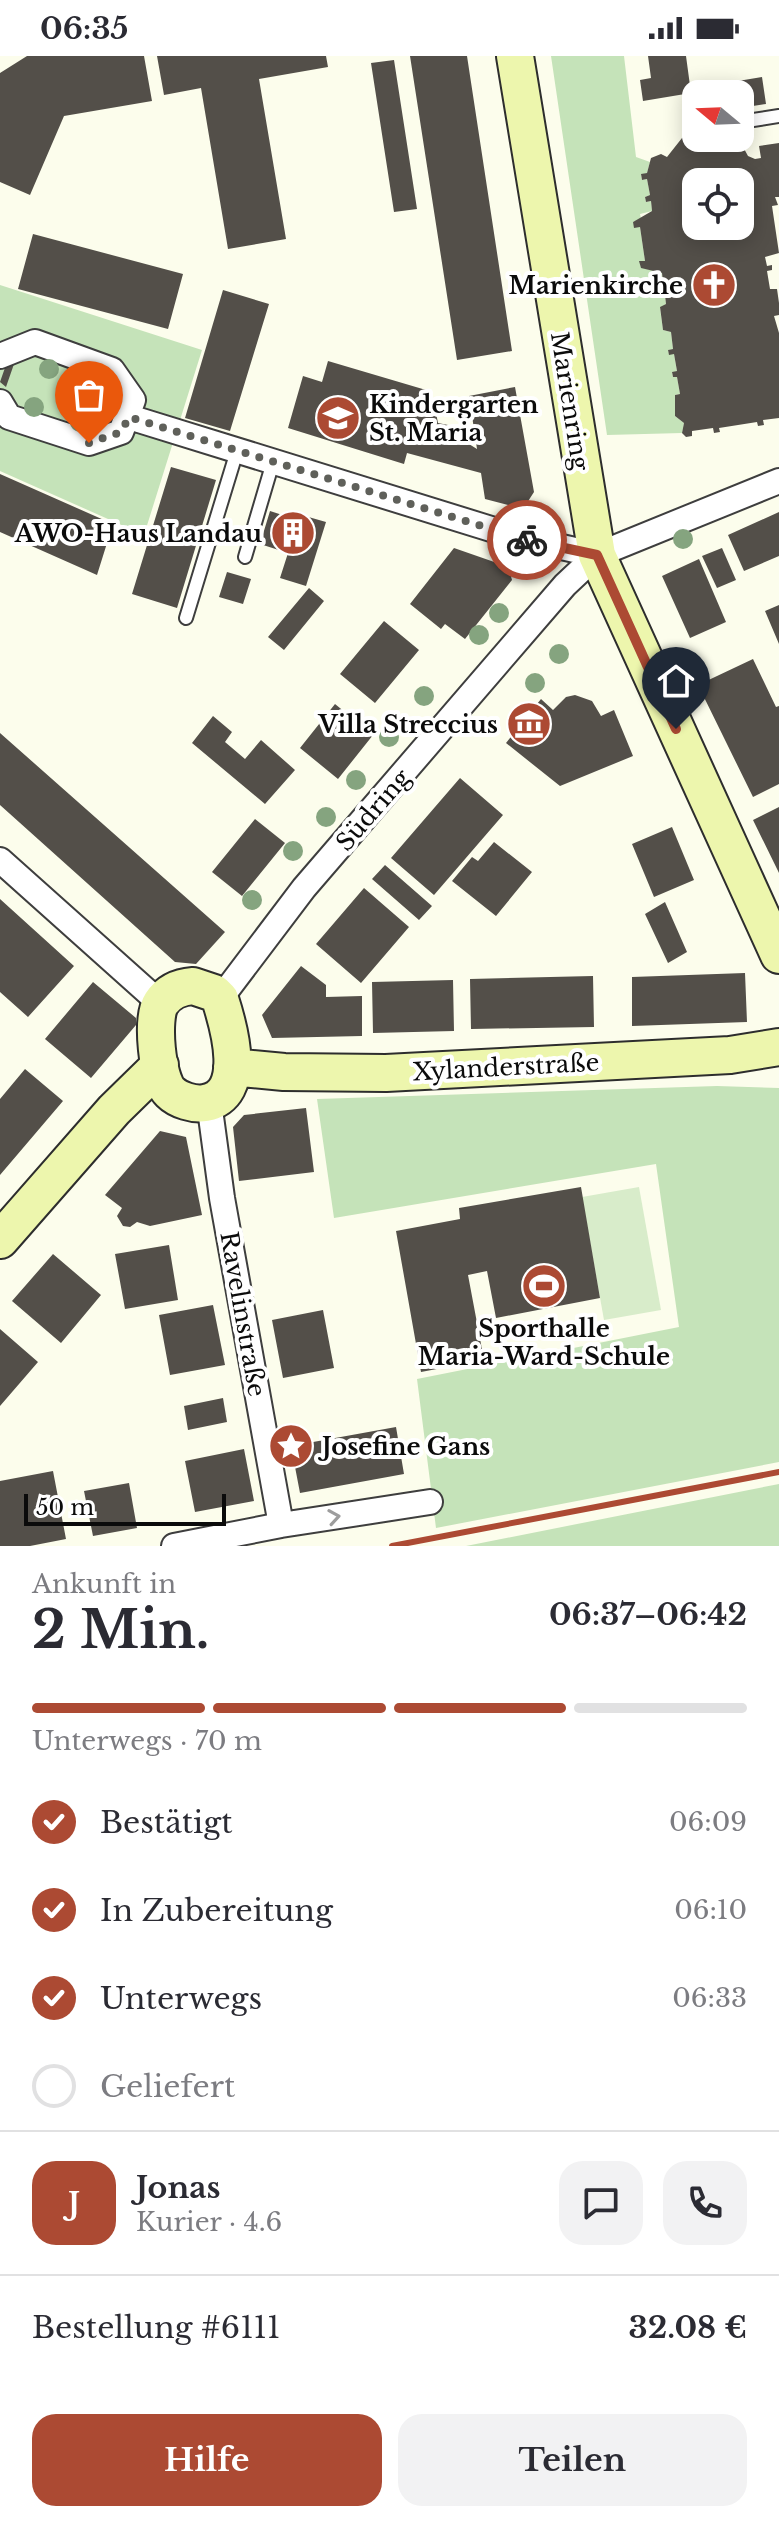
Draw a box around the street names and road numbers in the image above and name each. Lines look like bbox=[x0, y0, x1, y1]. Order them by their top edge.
street label: Marienring bbox=[545, 330, 595, 473]
street label: Südring bbox=[330, 763, 417, 857]
street label: Xylanderstraße bbox=[412, 1048, 600, 1086]
street label: Ravelinstraße bbox=[214, 1229, 272, 1399]

